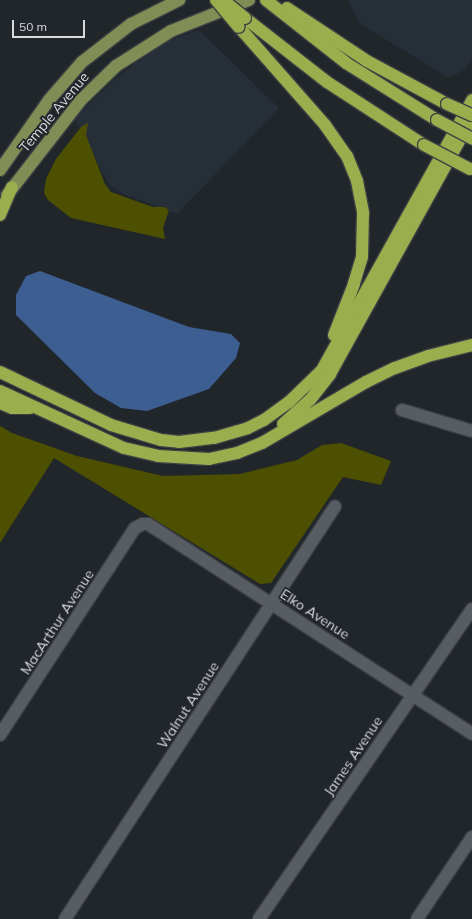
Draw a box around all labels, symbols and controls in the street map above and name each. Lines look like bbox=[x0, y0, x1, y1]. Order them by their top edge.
scale bar bbox=[14, 12, 87, 38]
text: 50 m bbox=[19, 19, 47, 34]
street label: Temple Avenue bbox=[16, 69, 92, 155]
street label: MacArthur Avenue bbox=[17, 566, 97, 678]
street label: Elko Avenue bbox=[277, 585, 353, 643]
street label: Walnut Avenue bbox=[154, 658, 222, 752]
street label: James Avenue bbox=[320, 713, 386, 799]

